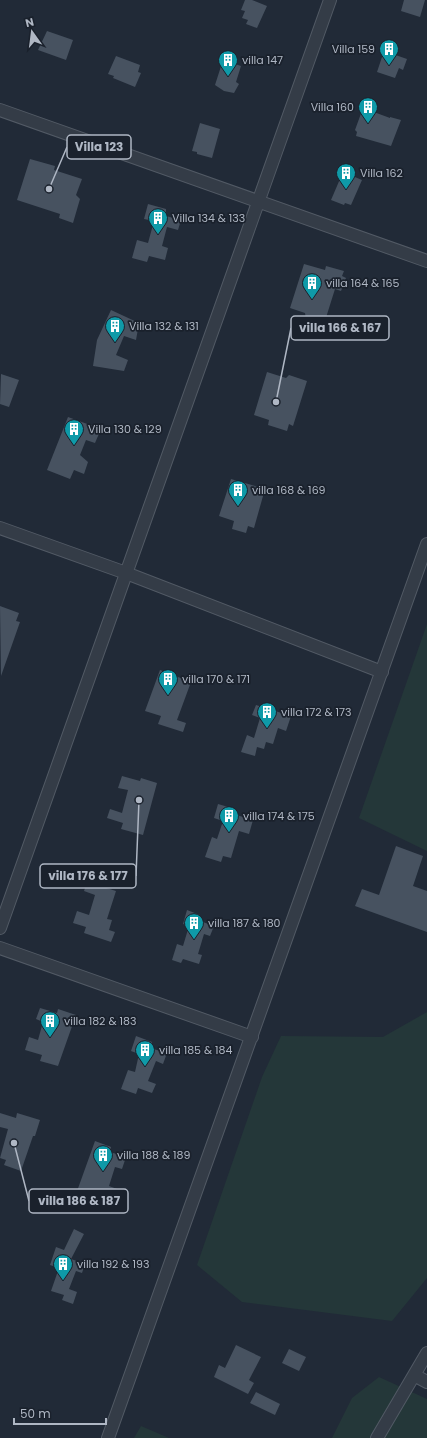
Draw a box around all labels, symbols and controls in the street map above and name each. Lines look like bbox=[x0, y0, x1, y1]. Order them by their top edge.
north arrow bbox=[12, 12, 52, 52]
text: N bbox=[24, 14, 36, 31]
building icon: Villa 159 bbox=[378, 38, 400, 66]
place label: Villa 159 bbox=[332, 41, 375, 57]
building icon: villa 147 bbox=[217, 49, 239, 77]
place label: villa 147 bbox=[242, 52, 283, 68]
building icon: Villa 160 bbox=[357, 96, 379, 124]
place label: Villa 160 bbox=[311, 99, 354, 115]
callout: Villa 123 bbox=[67, 135, 131, 159]
text: Villa 123 bbox=[75, 138, 123, 155]
building icon: Villa 162 bbox=[335, 162, 357, 190]
place label: Villa 162 bbox=[360, 165, 403, 181]
building icon: Villa 134 & 133 bbox=[147, 207, 169, 235]
place label: Villa 134 & 133 bbox=[172, 210, 245, 226]
building icon: villa 164 & 165 bbox=[301, 272, 323, 300]
place label: villa 164 & 165 bbox=[326, 275, 400, 291]
building icon: Villa 132 & 131 bbox=[104, 315, 126, 343]
callout: villa 166 & 167 bbox=[291, 316, 389, 340]
place label: Villa 132 & 131 bbox=[129, 318, 199, 334]
text: villa 166 & 167 bbox=[299, 319, 382, 336]
building icon: Villa 130 & 129 bbox=[63, 418, 85, 446]
place label: Villa 130 & 129 bbox=[88, 421, 162, 437]
building icon: villa 168 & 169 bbox=[227, 479, 249, 507]
place label: villa 168 & 169 bbox=[252, 482, 326, 498]
building icon: villa 170 & 171 bbox=[157, 668, 179, 696]
place label: villa 170 & 171 bbox=[182, 671, 250, 687]
building icon: villa 172 & 173 bbox=[256, 701, 278, 729]
place label: villa 172 & 173 bbox=[281, 704, 352, 720]
building icon: villa 174 & 175 bbox=[218, 805, 240, 833]
place label: villa 174 & 175 bbox=[243, 808, 315, 824]
callout: villa 176 & 177 bbox=[40, 864, 136, 888]
text: villa 176 & 177 bbox=[48, 867, 128, 884]
building icon: villa 187 & 180 bbox=[183, 912, 205, 940]
place label: villa 187 & 180 bbox=[208, 915, 281, 931]
building icon: villa 182 & 183 bbox=[39, 1010, 61, 1038]
place label: villa 182 & 183 bbox=[64, 1013, 136, 1029]
building icon: villa 185 & 184 bbox=[134, 1039, 156, 1067]
place label: villa 185 & 184 bbox=[159, 1042, 232, 1058]
building icon: villa 188 & 189 bbox=[92, 1144, 114, 1172]
place label: villa 188 & 189 bbox=[117, 1147, 191, 1163]
callout: villa 186 & 187 bbox=[29, 1189, 128, 1213]
text: villa 186 & 187 bbox=[38, 1192, 121, 1209]
building icon: villa 192 & 193 bbox=[52, 1253, 74, 1281]
place label: villa 192 & 193 bbox=[77, 1256, 149, 1272]
scale bar bbox=[14, 1400, 106, 1426]
text: 50 m bbox=[20, 1405, 51, 1422]

